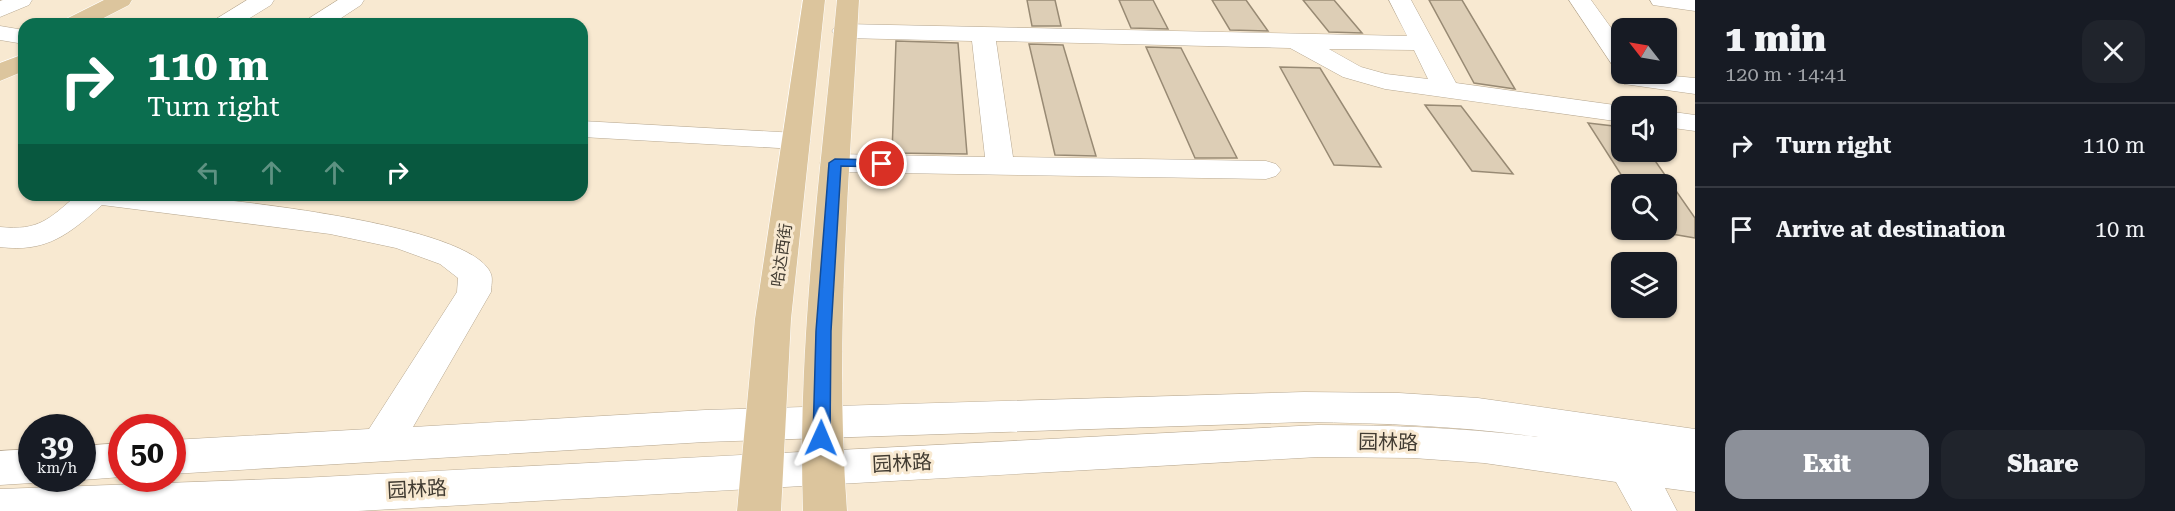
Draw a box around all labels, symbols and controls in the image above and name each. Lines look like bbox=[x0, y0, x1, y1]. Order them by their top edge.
north arrow bbox=[1611, 18, 1677, 84]
map controls bbox=[1611, 18, 1677, 318]
text: 1 min bbox=[1725, 18, 1826, 60]
button: close bbox=[2082, 20, 2145, 83]
text: 110 m bbox=[147, 41, 269, 90]
icon: right bbox=[48, 42, 126, 120]
text: 120 m · 14:41 bbox=[1725, 62, 1847, 86]
text: Turn right bbox=[147, 91, 280, 123]
button: sound bbox=[1611, 96, 1677, 162]
icon: right bbox=[1725, 129, 1758, 162]
text: Turn right bbox=[1776, 133, 1891, 158]
text: 110 m bbox=[2082, 133, 2145, 158]
pin bbox=[856, 138, 907, 189]
icon: arrive bbox=[865, 147, 898, 180]
icon: left bbox=[192, 156, 225, 189]
icon: ahead bbox=[255, 156, 288, 189]
icon: ahead bbox=[318, 156, 351, 189]
icon: right bbox=[381, 156, 414, 189]
button: search bbox=[1611, 174, 1677, 240]
icon: arrive bbox=[1725, 213, 1758, 246]
text: Arrive at destination bbox=[1776, 217, 2005, 242]
text: 10 m bbox=[2095, 217, 2145, 242]
street label: 哈达西街 bbox=[768, 222, 795, 288]
button: layers bbox=[1611, 252, 1677, 318]
position arrow bbox=[789, 406, 853, 470]
speed limit sign: 50 bbox=[108, 414, 186, 492]
text: 39 bbox=[40, 428, 74, 463]
street label: 园林路 bbox=[1358, 429, 1418, 455]
button: Exit bbox=[1725, 430, 1929, 499]
button: Share bbox=[1941, 430, 2145, 499]
street label: 园林路 bbox=[871, 449, 933, 477]
text: km/h bbox=[37, 459, 77, 477]
street label: 园林路 bbox=[386, 475, 448, 503]

